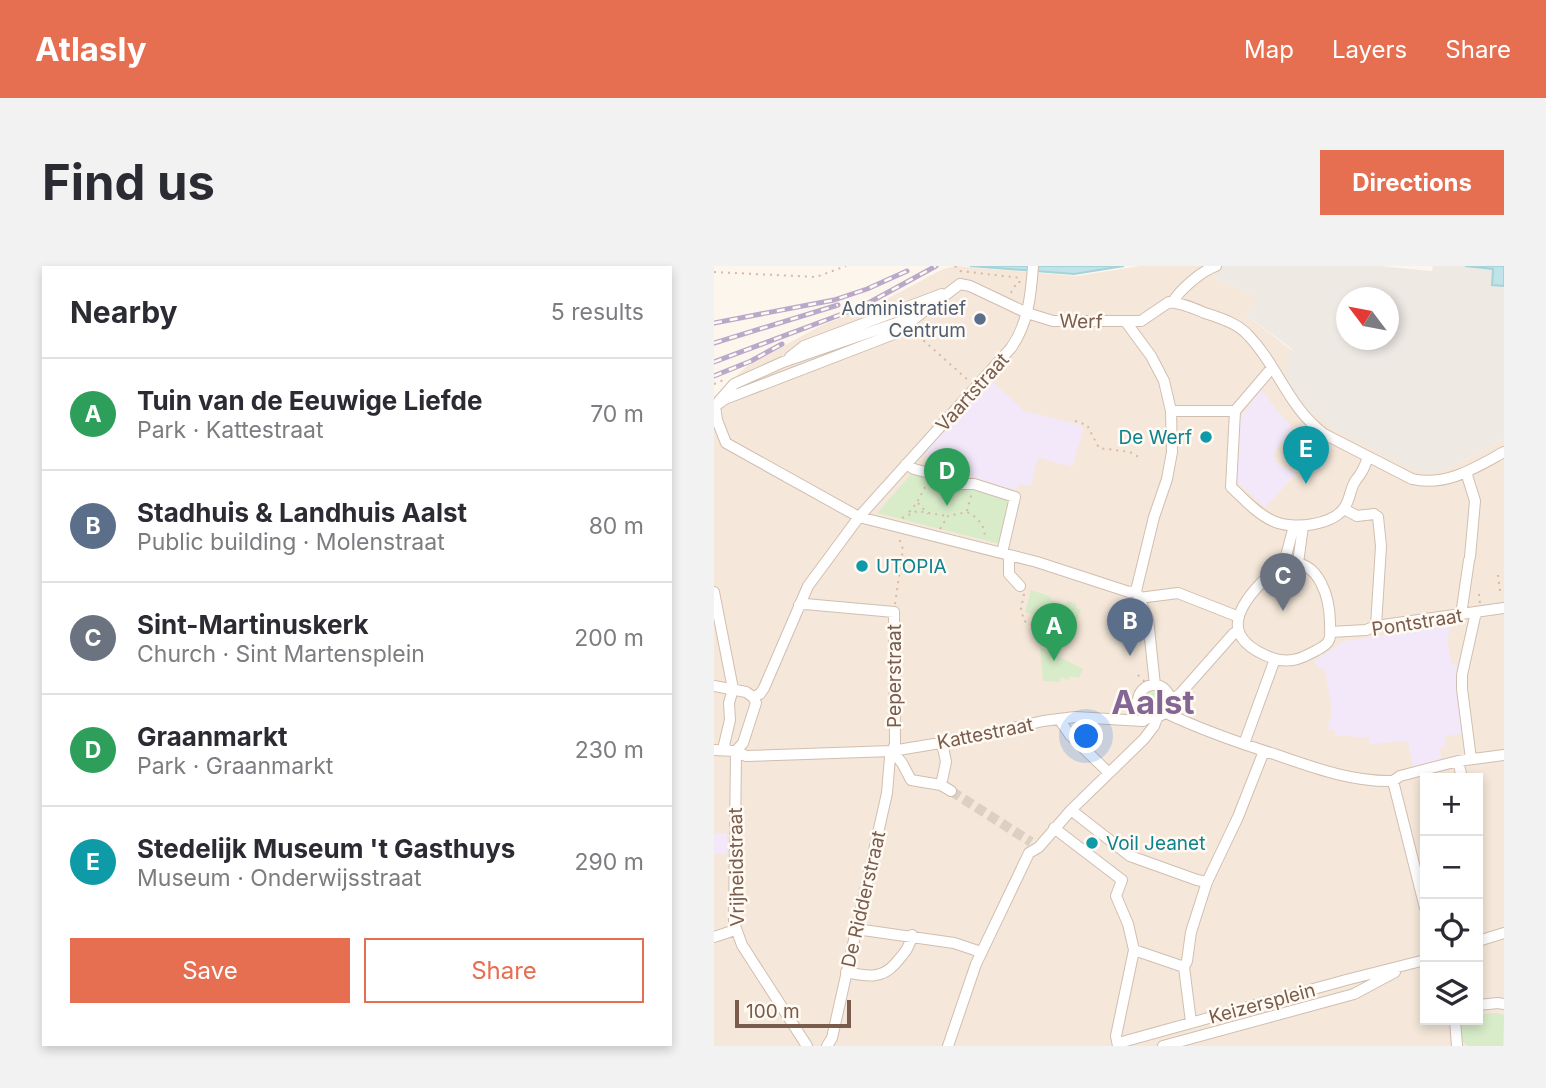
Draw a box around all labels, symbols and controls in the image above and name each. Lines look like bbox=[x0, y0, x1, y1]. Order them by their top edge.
text: Atlasly bbox=[35, 29, 147, 69]
text: Map bbox=[1244, 35, 1294, 64]
text: Layers bbox=[1332, 35, 1407, 64]
text: Share bbox=[1445, 35, 1511, 64]
button: Directions bbox=[1320, 150, 1504, 215]
text: Find us bbox=[42, 153, 215, 212]
north arrow bbox=[1336, 287, 1399, 350]
text: Nearby bbox=[70, 294, 178, 330]
place label: Administratief Centrum bbox=[841, 297, 966, 342]
text: 5 results bbox=[551, 298, 644, 326]
street label: Werf bbox=[1059, 310, 1103, 333]
marker: Administratief Centrum bbox=[972, 311, 988, 327]
street label: Vaartstraat bbox=[931, 348, 1014, 436]
text: Tuin van de Eeuwige Liefde bbox=[137, 385, 482, 416]
text: A bbox=[84, 400, 102, 428]
text: 70 m bbox=[590, 400, 644, 428]
text: Park · Kattestraat bbox=[137, 416, 324, 444]
place label: De Werf bbox=[1119, 426, 1192, 449]
pin: E bbox=[1283, 426, 1329, 484]
marker: De Werf bbox=[1198, 429, 1214, 445]
pin: D bbox=[924, 448, 970, 506]
text: Stadhuis & Landhuis Aalst bbox=[137, 497, 467, 528]
text: B bbox=[85, 512, 101, 540]
text: 80 m bbox=[589, 512, 644, 540]
text: Public building · Molenstraat bbox=[137, 528, 445, 556]
pin: C bbox=[1260, 553, 1306, 611]
place label: UTOPIA bbox=[876, 555, 947, 578]
marker: UTOPIA bbox=[854, 558, 870, 574]
pin: B bbox=[1107, 598, 1153, 656]
pin: A bbox=[1031, 603, 1077, 661]
street label: Pontstraat bbox=[1370, 604, 1464, 641]
text: Sint-Martinuskerk bbox=[137, 609, 369, 640]
text: C bbox=[84, 624, 102, 652]
text: 200 m bbox=[574, 624, 644, 652]
street label: Peperstraat bbox=[883, 624, 906, 728]
text: Church · Sint Martensplein bbox=[137, 640, 425, 668]
district label: Aalst bbox=[1111, 682, 1195, 722]
street label: Kattestraat bbox=[935, 713, 1035, 754]
your location bbox=[1069, 719, 1103, 753]
text: Graanmarkt bbox=[137, 721, 288, 752]
text: D bbox=[85, 736, 101, 764]
text: 230 m bbox=[575, 736, 644, 764]
text: Park · Graanmarkt bbox=[137, 752, 333, 780]
map controls bbox=[1420, 773, 1483, 1025]
button: + bbox=[1420, 773, 1483, 836]
street label: Vrijheidstraat bbox=[724, 807, 749, 927]
street label: De Ridderstraat bbox=[837, 829, 890, 970]
place label: Voil Jeanet bbox=[1106, 832, 1205, 855]
text: Stedelijk Museum 't Gasthuys bbox=[137, 833, 515, 864]
marker: Voil Jeanet bbox=[1084, 835, 1100, 851]
button: − bbox=[1420, 836, 1483, 899]
text: E bbox=[86, 848, 100, 876]
text: 290 m bbox=[575, 848, 644, 876]
text: Museum · Onderwijsstraat bbox=[137, 864, 422, 892]
button: locate bbox=[1420, 899, 1483, 962]
button: Save bbox=[70, 938, 350, 1003]
button: Share bbox=[364, 938, 644, 1003]
button: layers bbox=[1420, 962, 1483, 1025]
street label: Keizersplein bbox=[1206, 978, 1318, 1029]
scale bar bbox=[735, 997, 850, 1029]
text: 100 m bbox=[746, 1000, 800, 1023]

